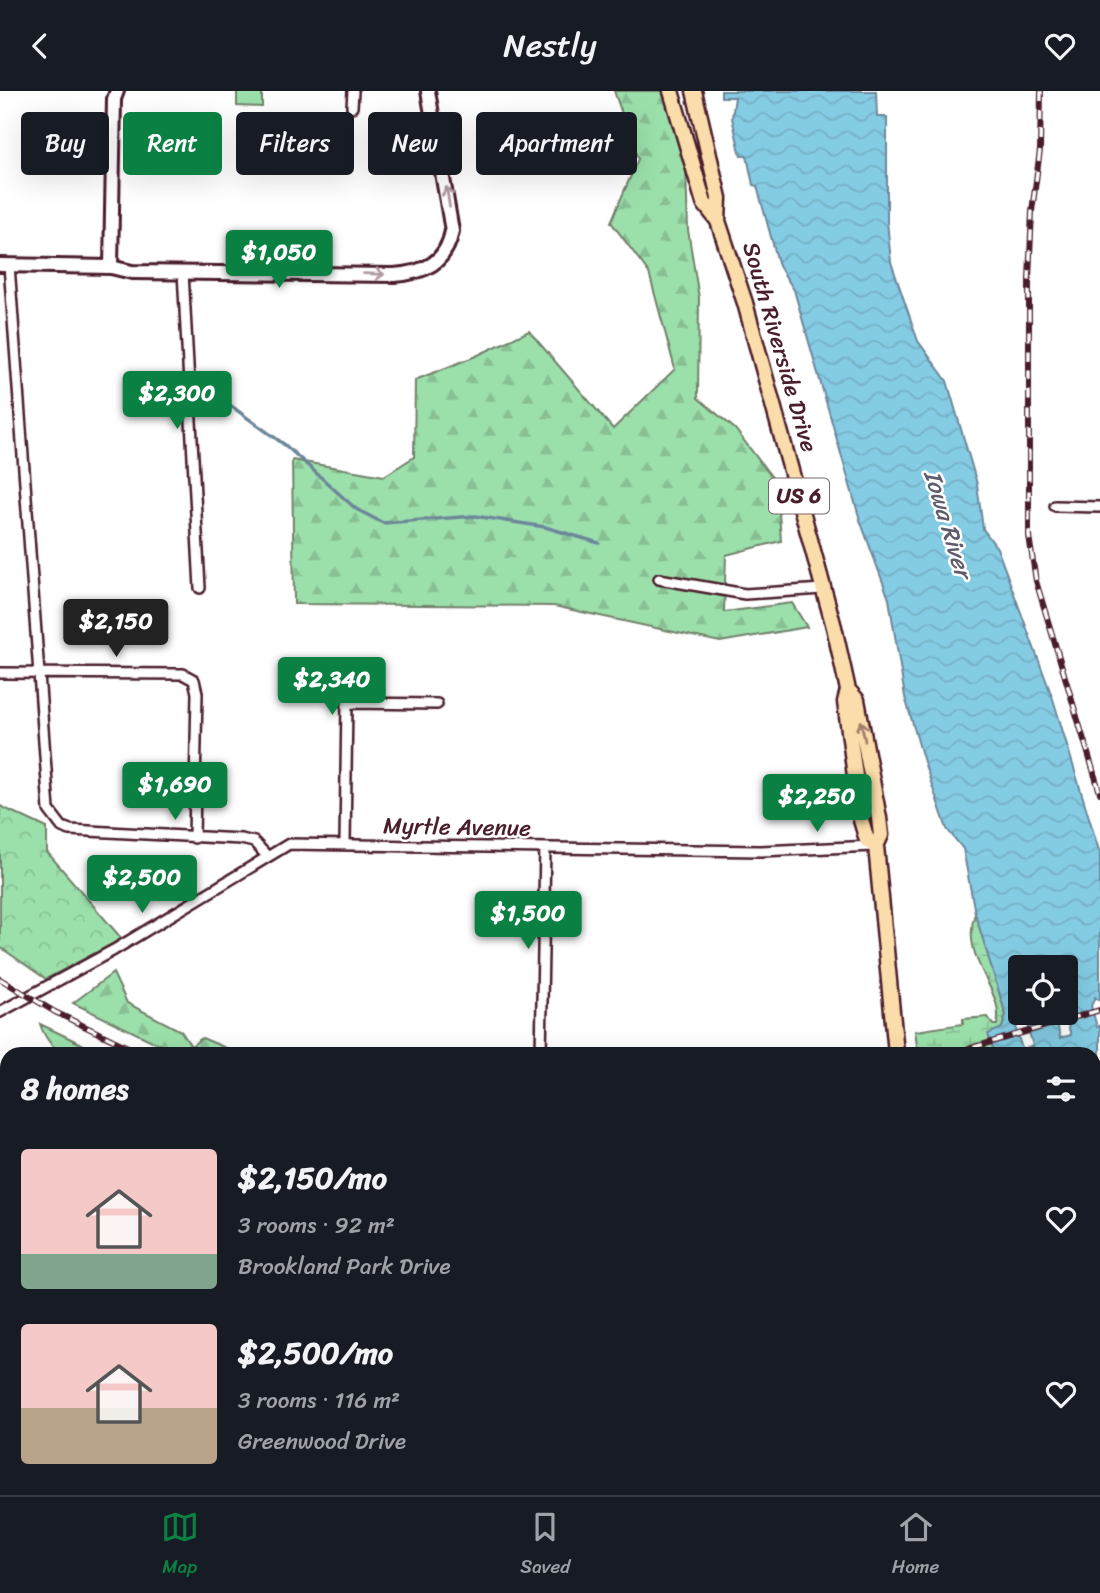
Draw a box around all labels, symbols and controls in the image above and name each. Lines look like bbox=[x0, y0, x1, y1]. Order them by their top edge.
text: Nestly bbox=[503, 17, 597, 74]
icon: back bbox=[21, 27, 59, 65]
icon: heart bbox=[1041, 27, 1079, 65]
chip: Buy bbox=[21, 112, 109, 175]
chip: Rent bbox=[123, 112, 222, 175]
chip: Filters bbox=[236, 112, 354, 175]
chip: New bbox=[368, 112, 462, 175]
chip: Apartment bbox=[476, 112, 637, 175]
one-way arrow bbox=[441, 186, 454, 208]
pin: $1,050 bbox=[222, 231, 336, 290]
text: $1,050 bbox=[242, 232, 316, 273]
street label: South Riverside Drive bbox=[730, 237, 830, 457]
one-way arrow bbox=[363, 268, 386, 281]
pin: $2,300 bbox=[120, 371, 234, 431]
text: $2,300 bbox=[139, 373, 215, 414]
water label: Iowa River bbox=[911, 464, 986, 587]
road number: US 6 bbox=[769, 479, 829, 513]
pin: $2,150 bbox=[59, 599, 173, 659]
text: $2,150 bbox=[79, 601, 153, 642]
pin: $2,340 bbox=[275, 657, 389, 717]
text: $2,340 bbox=[294, 659, 370, 700]
one-way arrow bbox=[856, 720, 869, 743]
pin: $1,690 bbox=[118, 763, 232, 822]
text: $1,690 bbox=[138, 764, 212, 805]
pin: $2,250 bbox=[760, 775, 874, 834]
text: $2,250 bbox=[779, 776, 855, 817]
street label: Myrtle Avenue bbox=[383, 805, 532, 849]
pin: $2,500 bbox=[85, 855, 199, 915]
text: $2,500 bbox=[103, 857, 181, 898]
pin: $1,500 bbox=[471, 891, 585, 951]
text: $1,500 bbox=[491, 893, 565, 934]
map controls bbox=[1008, 955, 1078, 1025]
button: locate bbox=[1008, 955, 1078, 1025]
text: 8 homes bbox=[21, 1062, 129, 1116]
icon: filters bbox=[1042, 1070, 1080, 1108]
text: $2,150/mo bbox=[238, 1151, 387, 1205]
icon: home bbox=[77, 1177, 161, 1261]
icon: heart bbox=[1042, 1200, 1080, 1238]
text: 3 rooms · 92 m² bbox=[238, 1205, 395, 1246]
text: Brookland Park Drive bbox=[238, 1246, 451, 1287]
text: $2,500/mo bbox=[238, 1326, 393, 1380]
icon: home bbox=[77, 1352, 161, 1436]
icon: heart bbox=[1042, 1375, 1080, 1413]
text: 3 rooms · 116 m² bbox=[238, 1380, 400, 1421]
text: Greenwood Drive bbox=[238, 1421, 406, 1462]
tab: Map bbox=[161, 1508, 199, 1583]
tab: Saved bbox=[520, 1508, 570, 1583]
tab: Home bbox=[892, 1508, 939, 1583]

